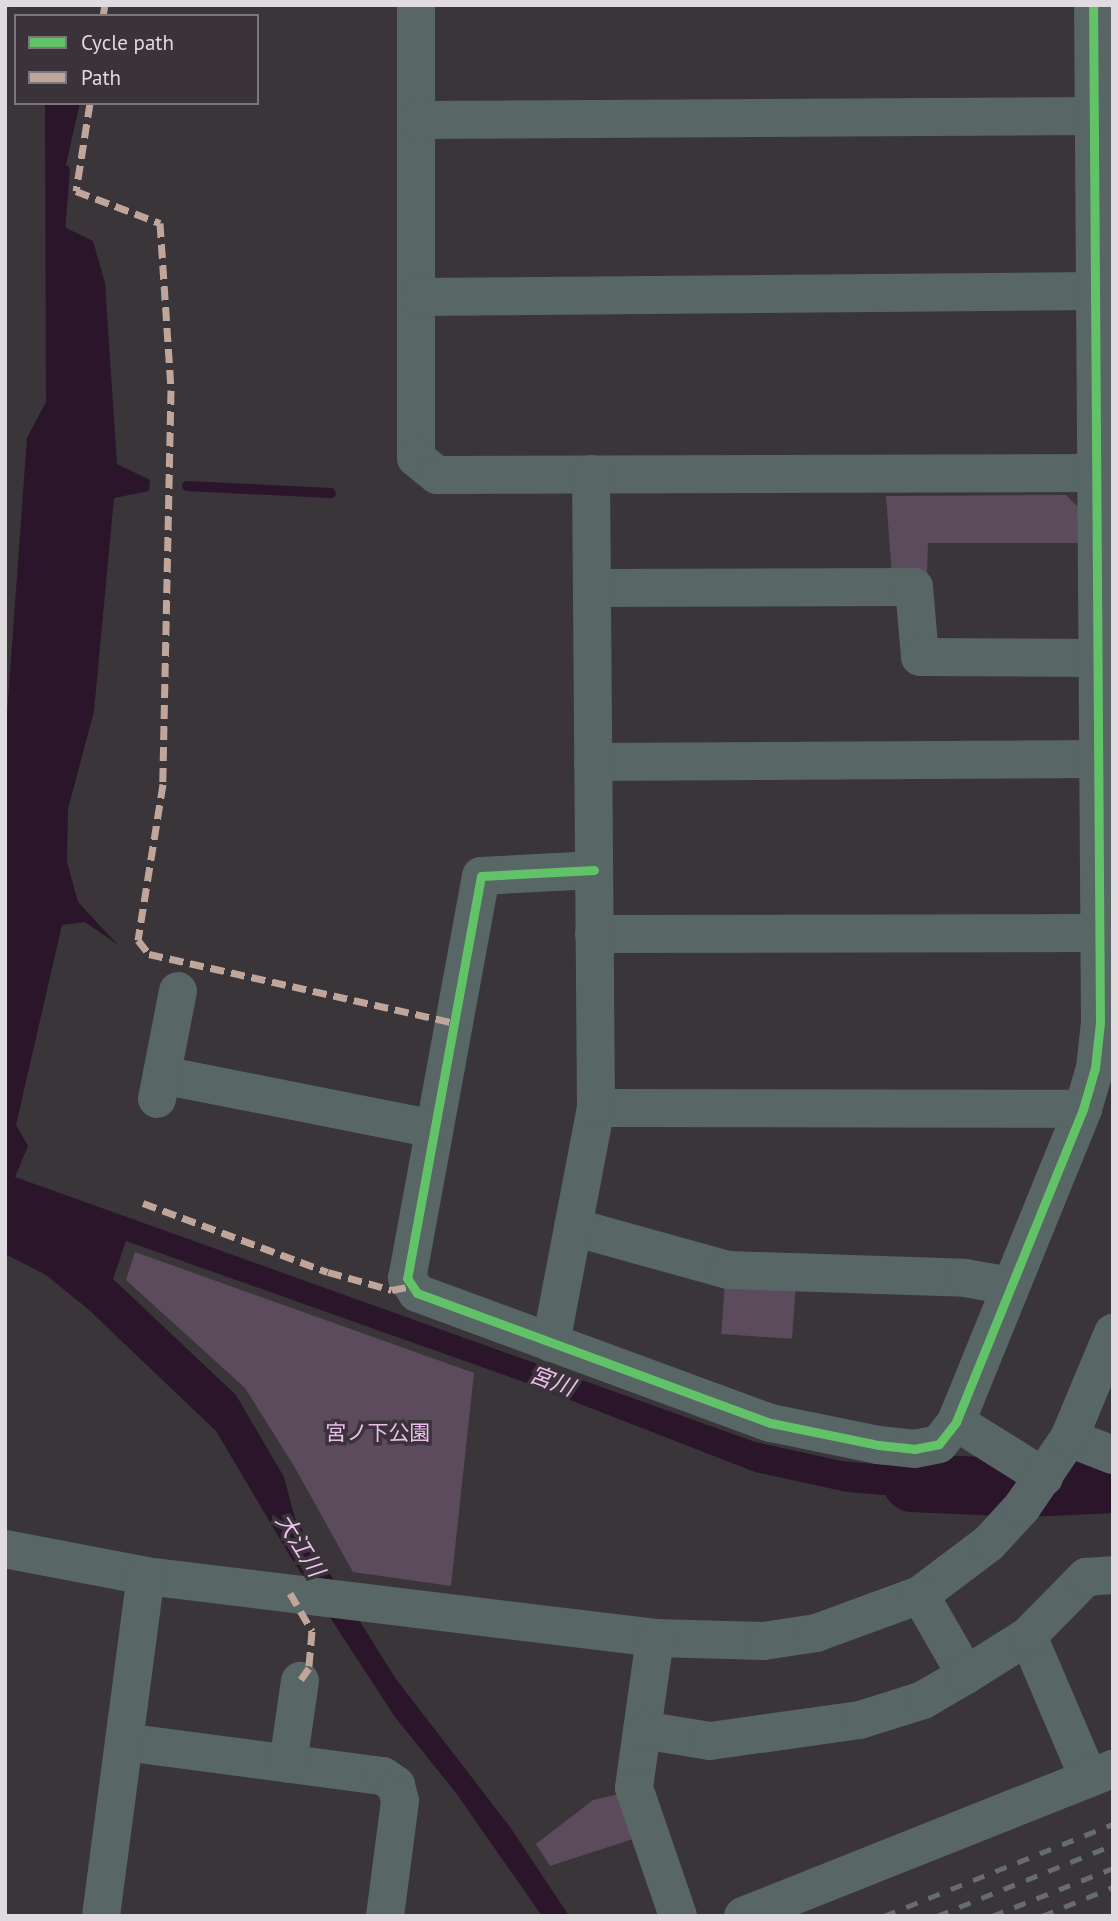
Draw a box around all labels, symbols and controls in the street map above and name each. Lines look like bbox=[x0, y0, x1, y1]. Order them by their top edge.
legend bbox=[14, 14, 259, 105]
text: Cycle path bbox=[81, 29, 174, 56]
text: Path bbox=[81, 64, 121, 91]
water label: 宮川 bbox=[526, 1360, 578, 1402]
park label: 宮ノ下公園 bbox=[326, 1420, 430, 1446]
water label: 大江川 bbox=[270, 1508, 330, 1582]

